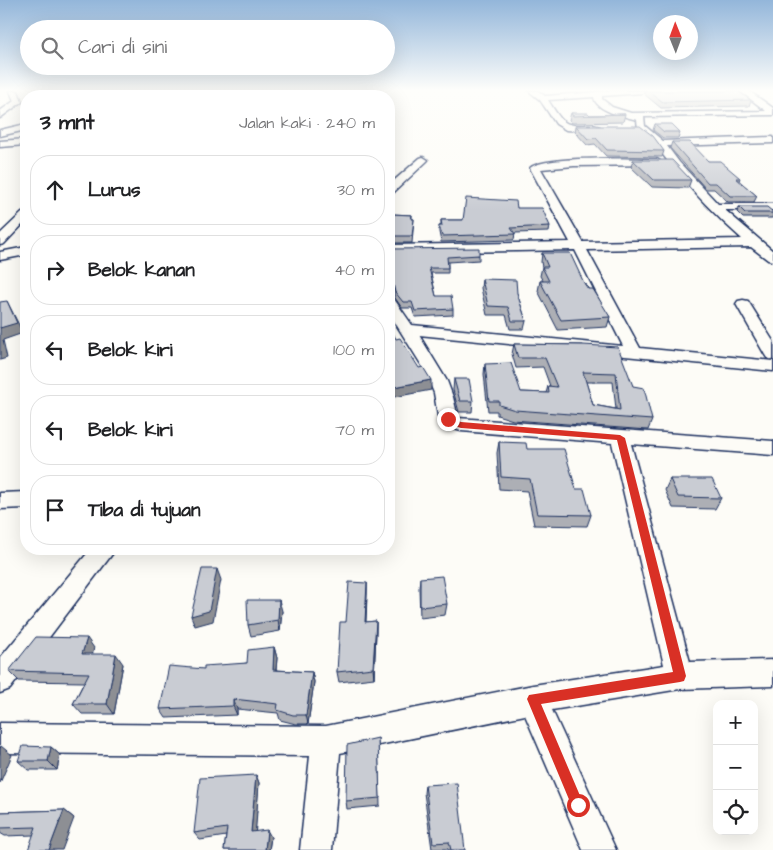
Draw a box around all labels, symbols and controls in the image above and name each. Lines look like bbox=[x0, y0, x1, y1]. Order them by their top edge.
north arrow bbox=[653, 15, 698, 60]
search box bbox=[20, 20, 395, 75]
icon: search bbox=[38, 34, 66, 62]
text: Cari di sini bbox=[78, 34, 167, 61]
text: 3 mnt bbox=[40, 108, 94, 137]
text: Jalan kaki · 240 m bbox=[239, 112, 375, 134]
icon: ahead bbox=[41, 176, 69, 204]
text: Lurus bbox=[88, 177, 140, 204]
text: 30 m bbox=[337, 179, 374, 201]
icon: right bbox=[41, 256, 69, 284]
text: Belok kanan bbox=[88, 257, 195, 284]
text: 40 m bbox=[334, 259, 374, 281]
icon: left bbox=[41, 336, 69, 364]
text: Belok kiri bbox=[88, 337, 173, 364]
text: 100 m bbox=[333, 339, 374, 361]
route end bbox=[437, 408, 460, 431]
icon: left bbox=[41, 416, 69, 444]
text: Belok kiri bbox=[88, 417, 173, 444]
text: 70 m bbox=[335, 419, 374, 441]
icon: arrive bbox=[41, 496, 69, 524]
text: Tiba di tujuan bbox=[88, 497, 200, 524]
map controls bbox=[713, 700, 758, 835]
button: + bbox=[713, 700, 758, 745]
button: − bbox=[713, 745, 758, 790]
button: locate bbox=[713, 790, 758, 835]
route start bbox=[567, 794, 590, 817]

